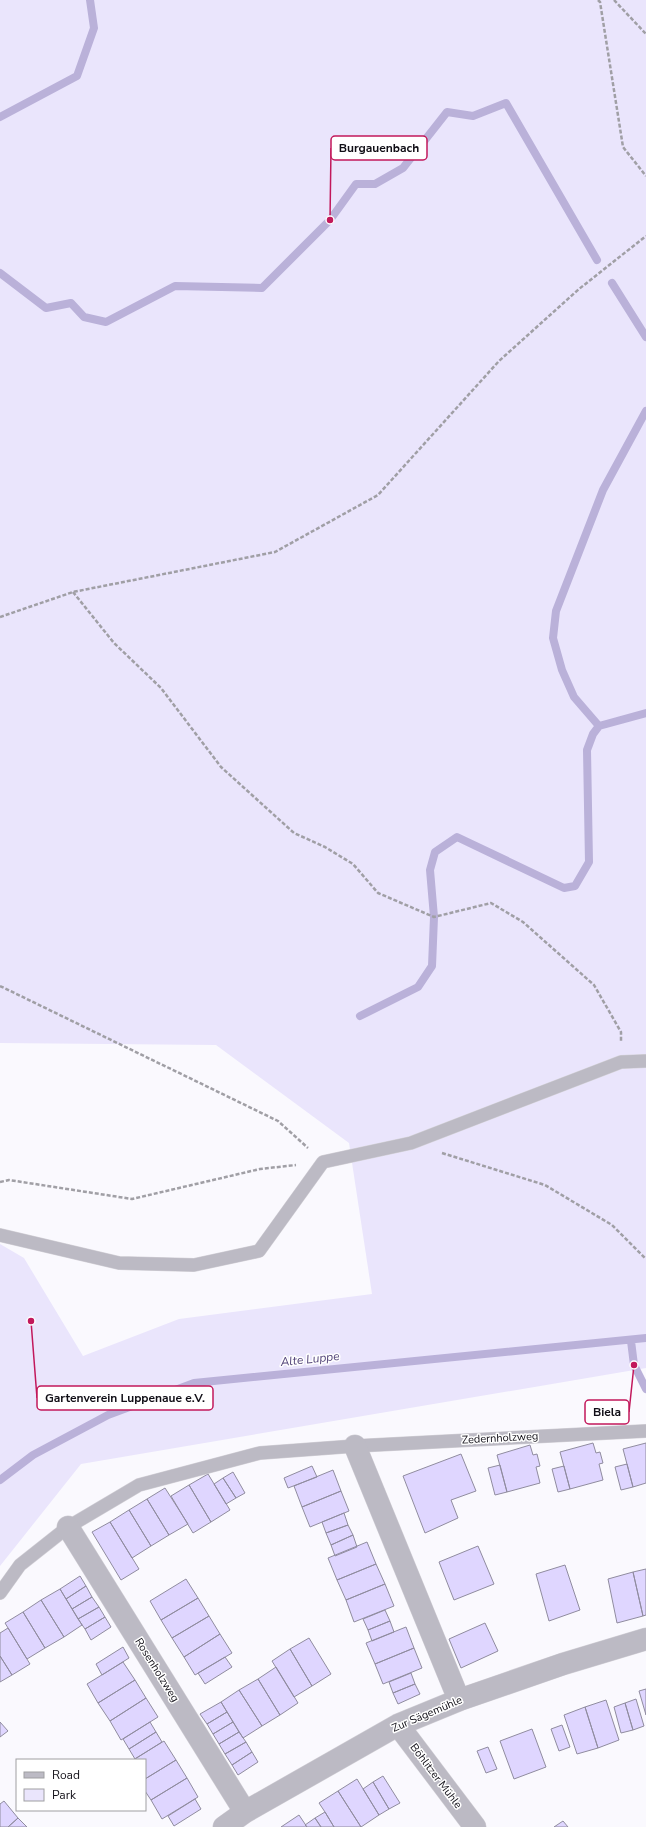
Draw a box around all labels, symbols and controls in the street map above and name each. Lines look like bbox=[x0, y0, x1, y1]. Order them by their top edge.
callout: Burgauenbach bbox=[331, 136, 427, 160]
text: Burgauenbach bbox=[339, 140, 419, 156]
water label: Alte Luppe bbox=[279, 1348, 341, 1370]
callout: Gartenverein Luppenaue e.V. bbox=[37, 1386, 213, 1410]
text: Gartenverein Luppenaue e.V. bbox=[45, 1390, 205, 1406]
callout: Biela bbox=[585, 1400, 629, 1424]
text: Biela bbox=[593, 1404, 621, 1420]
street label: Zedernholzweg bbox=[461, 1429, 539, 1447]
street label: Rosenholzweg bbox=[131, 1635, 183, 1705]
street label: Zur Sägemühle bbox=[390, 1692, 465, 1736]
street label: Böhlitzer Mühle bbox=[407, 1740, 466, 1812]
legend bbox=[16, 1759, 146, 1811]
text: Road bbox=[52, 1767, 80, 1783]
text: Park bbox=[52, 1787, 77, 1803]

